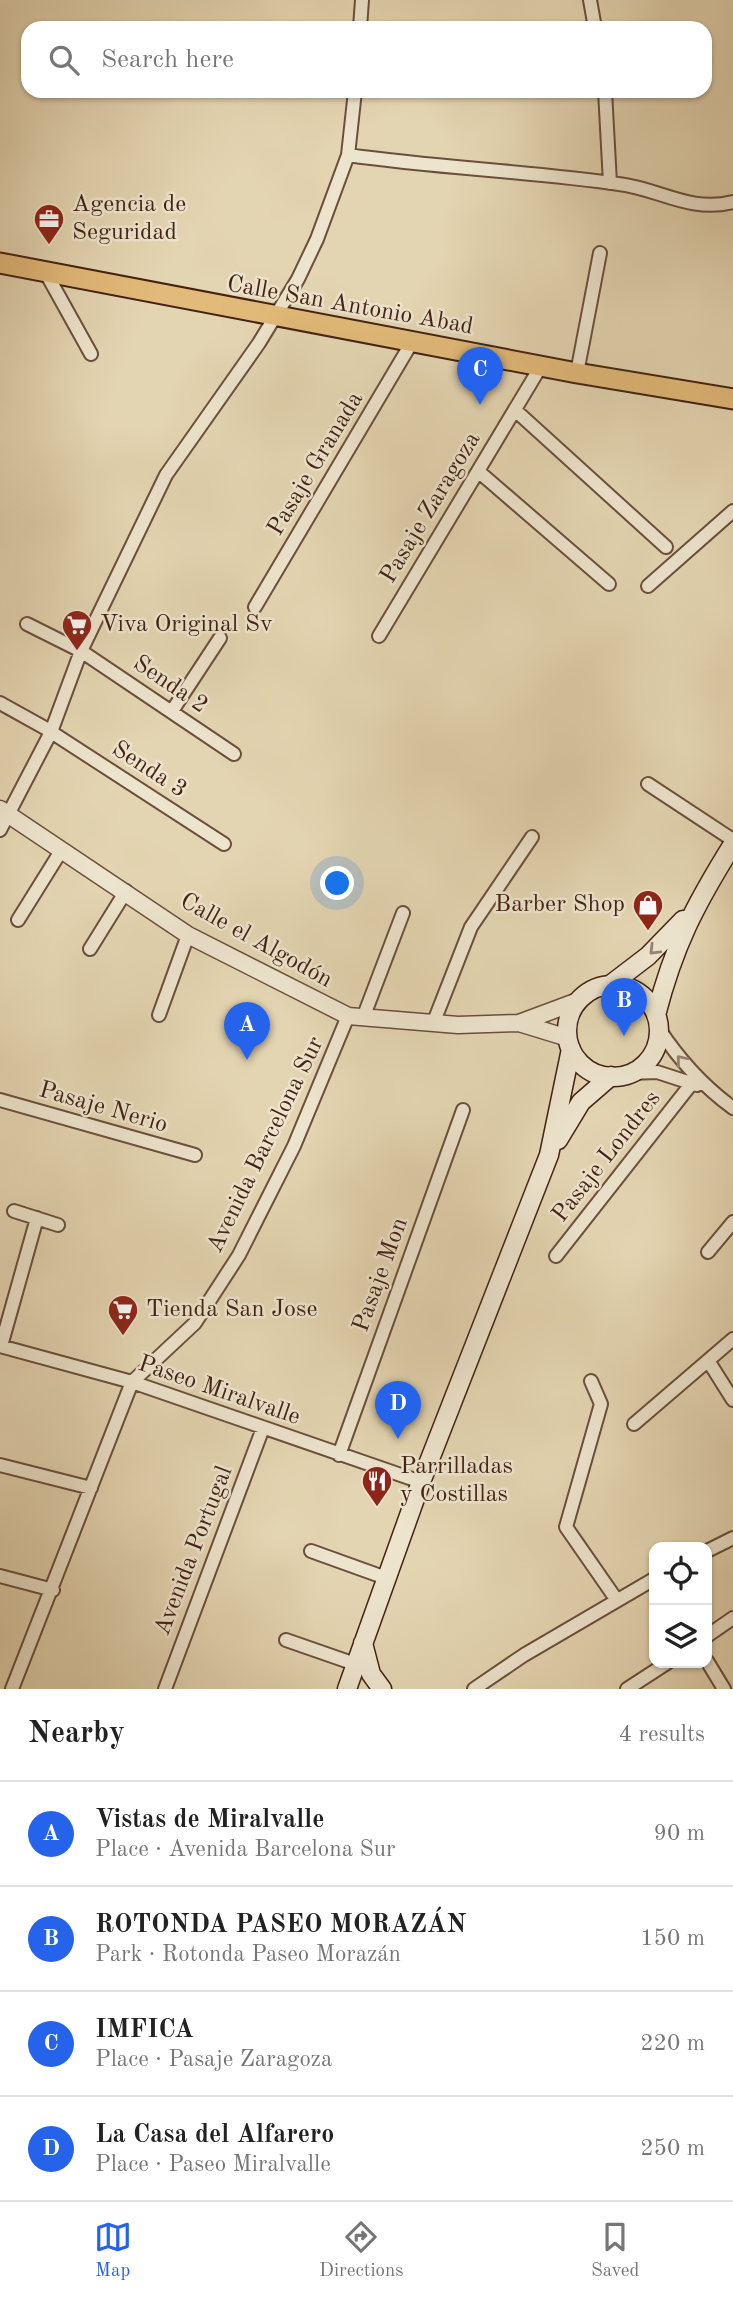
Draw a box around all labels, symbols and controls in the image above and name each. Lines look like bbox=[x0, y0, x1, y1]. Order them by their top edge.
search box bbox=[21, 21, 712, 98]
icon: search bbox=[45, 41, 83, 79]
text: Search here bbox=[101, 47, 234, 73]
place label: Agencia de Seguridad bbox=[72, 193, 186, 245]
office icon: Agencia de Seguridad bbox=[32, 202, 66, 246]
street label: Calle San Antonio Abad bbox=[225, 272, 475, 340]
pin: C bbox=[457, 347, 503, 405]
street label: Pasaje Granada bbox=[264, 388, 368, 540]
street label: Pasaje Zaragoza bbox=[377, 428, 485, 588]
supermarket icon: Viva Original Sv bbox=[60, 608, 94, 652]
place label: Viva Original Sv bbox=[100, 613, 273, 637]
street label: Senda 2 bbox=[129, 652, 211, 718]
street label: Senda 3 bbox=[107, 737, 191, 803]
your location bbox=[320, 866, 354, 900]
shop icon: Barber Shop bbox=[631, 888, 665, 932]
street label: Calle el Algodón bbox=[176, 889, 336, 993]
place label: Barber Shop bbox=[495, 893, 625, 917]
one-way arrow bbox=[649, 941, 662, 954]
pin: B bbox=[601, 978, 647, 1036]
pin: A bbox=[224, 1002, 270, 1060]
street label: Avenida Barcelona Sur bbox=[203, 1033, 329, 1257]
one-way arrow bbox=[677, 1055, 689, 1068]
street label: Pasaje Nerio bbox=[36, 1078, 170, 1138]
street label: Pasaje Londres bbox=[548, 1087, 666, 1227]
street label: Pasaje Mon bbox=[349, 1215, 413, 1335]
supermarket icon: Tienda San Jose bbox=[106, 1293, 140, 1337]
place label: Tienda San Jose bbox=[146, 1298, 317, 1322]
street label: Paseo Miralvalle bbox=[135, 1352, 303, 1430]
pin: D bbox=[375, 1381, 421, 1439]
place label: Parrilladas y Costillas bbox=[400, 1455, 513, 1507]
street label: Avenida Portugal bbox=[151, 1463, 237, 1639]
restaurant icon: Parrilladas y Costillas bbox=[360, 1464, 394, 1508]
map controls bbox=[649, 1542, 712, 1668]
button: locate bbox=[649, 1542, 712, 1605]
button: layers bbox=[649, 1605, 712, 1668]
text: Nearby bbox=[28, 1719, 125, 1749]
text: 4 results bbox=[619, 1723, 705, 1746]
text: Vistas de Miralvalle bbox=[95, 1807, 324, 1833]
text: A bbox=[42, 1822, 60, 1845]
text: 90 m bbox=[654, 1822, 705, 1845]
text: Place · Avenida Barcelona Sur bbox=[95, 1838, 395, 1861]
text: ROTONDA PASEO MORAZÁN bbox=[95, 1912, 466, 1938]
text: B bbox=[43, 1927, 59, 1950]
text: 150 m bbox=[640, 1927, 705, 1950]
text: Park · Rotonda Paseo Morazán bbox=[95, 1943, 401, 1966]
text: IMFICA bbox=[95, 2017, 194, 2043]
text: C bbox=[43, 2032, 59, 2055]
text: 220 m bbox=[640, 2032, 705, 2055]
text: Place · Pasaje Zaragoza bbox=[95, 2048, 332, 2071]
text: La Casa del Alfarero bbox=[95, 2122, 334, 2148]
text: D bbox=[42, 2137, 60, 2160]
text: 250 m bbox=[640, 2137, 705, 2160]
text: Place · Paseo Miralvalle bbox=[95, 2153, 331, 2176]
tab: Map bbox=[94, 2218, 132, 2283]
tab: Directions bbox=[319, 2218, 404, 2283]
tab: Saved bbox=[591, 2218, 639, 2283]

